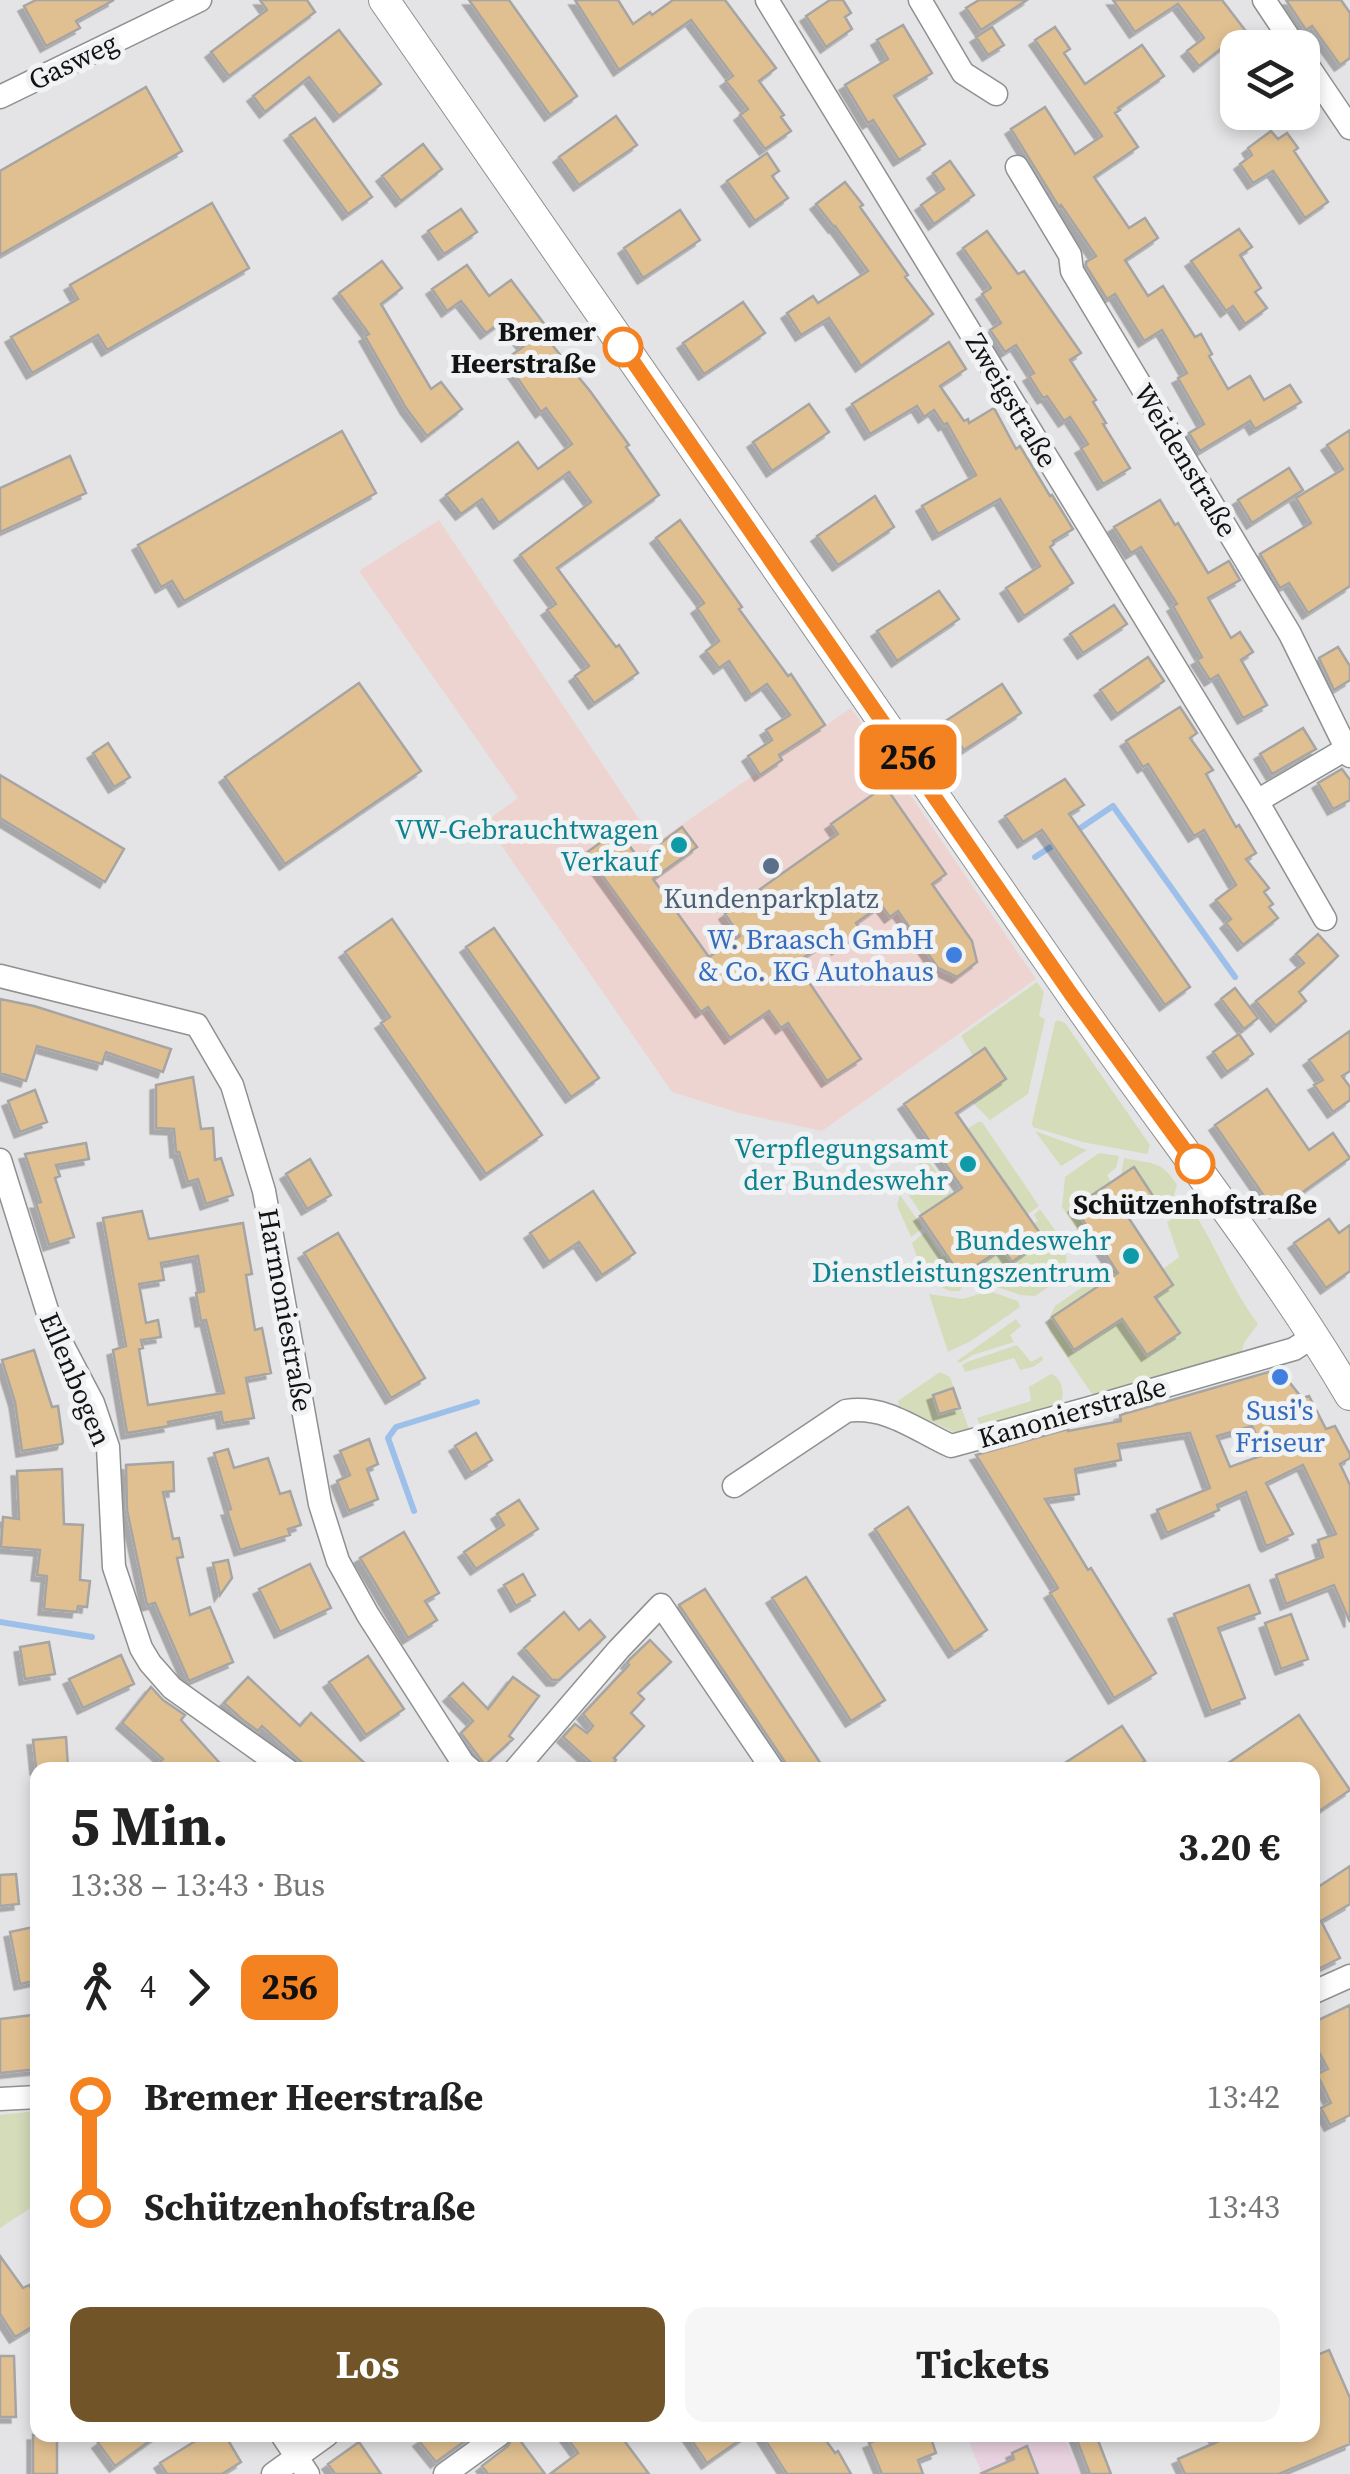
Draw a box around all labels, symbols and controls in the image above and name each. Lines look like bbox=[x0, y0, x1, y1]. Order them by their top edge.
street label: Gasweg bbox=[22, 23, 124, 99]
map controls bbox=[1220, 30, 1320, 130]
button: layers bbox=[1220, 30, 1320, 130]
place label: Bremer Heerstraße bbox=[450, 312, 596, 382]
street label: Zweigstraße bbox=[957, 326, 1067, 474]
marker: Bremer Heerstraße bbox=[604, 328, 642, 366]
street label: Weidenstraße bbox=[1125, 376, 1247, 544]
line badge: 256 bbox=[850, 724, 966, 790]
text: 256 bbox=[880, 733, 936, 781]
place label: VW-Gebrauchtwagen Verkauf bbox=[395, 810, 661, 880]
marker: VW-Gebrauchtwagen Verkauf bbox=[668, 834, 690, 856]
marker: Kundenparkplatz bbox=[760, 855, 782, 877]
place label: Kundenparkplatz bbox=[663, 879, 879, 917]
place label: W. Braasch GmbH & Co. KG Autohaus bbox=[698, 920, 934, 990]
marker: W. Braasch GmbH & Co. KG Autohaus bbox=[943, 944, 965, 966]
place label: Verpflegungsamt der Bundeswehr bbox=[734, 1129, 949, 1199]
marker: Schützenhofstraße bbox=[1176, 1145, 1214, 1183]
marker: Verpflegungsamt der Bundeswehr bbox=[957, 1153, 979, 1175]
place label: Schützenhofstraße bbox=[1073, 1185, 1317, 1223]
street label: Harmoniestraße bbox=[249, 1205, 323, 1415]
place label: Bundeswehr Dienstleistungszentrum bbox=[812, 1221, 1111, 1291]
marker: Bundeswehr Dienstleistungszentrum bbox=[1120, 1245, 1142, 1267]
street label: Ellenbogen bbox=[31, 1306, 121, 1452]
marker: Susi's Friseur bbox=[1269, 1366, 1291, 1388]
street label: Kanonierstraße bbox=[974, 1367, 1170, 1457]
place label: Susi's Friseur bbox=[1235, 1391, 1325, 1461]
text: 5 Min. bbox=[70, 1788, 229, 1863]
text: 3.20 € bbox=[1178, 1821, 1280, 1873]
text: 13:38 – 13:43 · Bus bbox=[70, 1863, 325, 1907]
icon: walk bbox=[70, 1960, 125, 2015]
icon: forward bbox=[171, 1960, 226, 2015]
text: 256 bbox=[261, 1963, 318, 2011]
text: 4 bbox=[140, 1965, 156, 2009]
text: Bremer Heerstraße bbox=[144, 2071, 483, 2123]
text: 13:42 bbox=[1206, 2075, 1280, 2119]
text: Schützenhofstraße bbox=[144, 2181, 475, 2233]
text: 13:43 bbox=[1206, 2185, 1280, 2229]
button: Los bbox=[70, 2307, 665, 2422]
button: Tickets bbox=[685, 2307, 1280, 2422]

